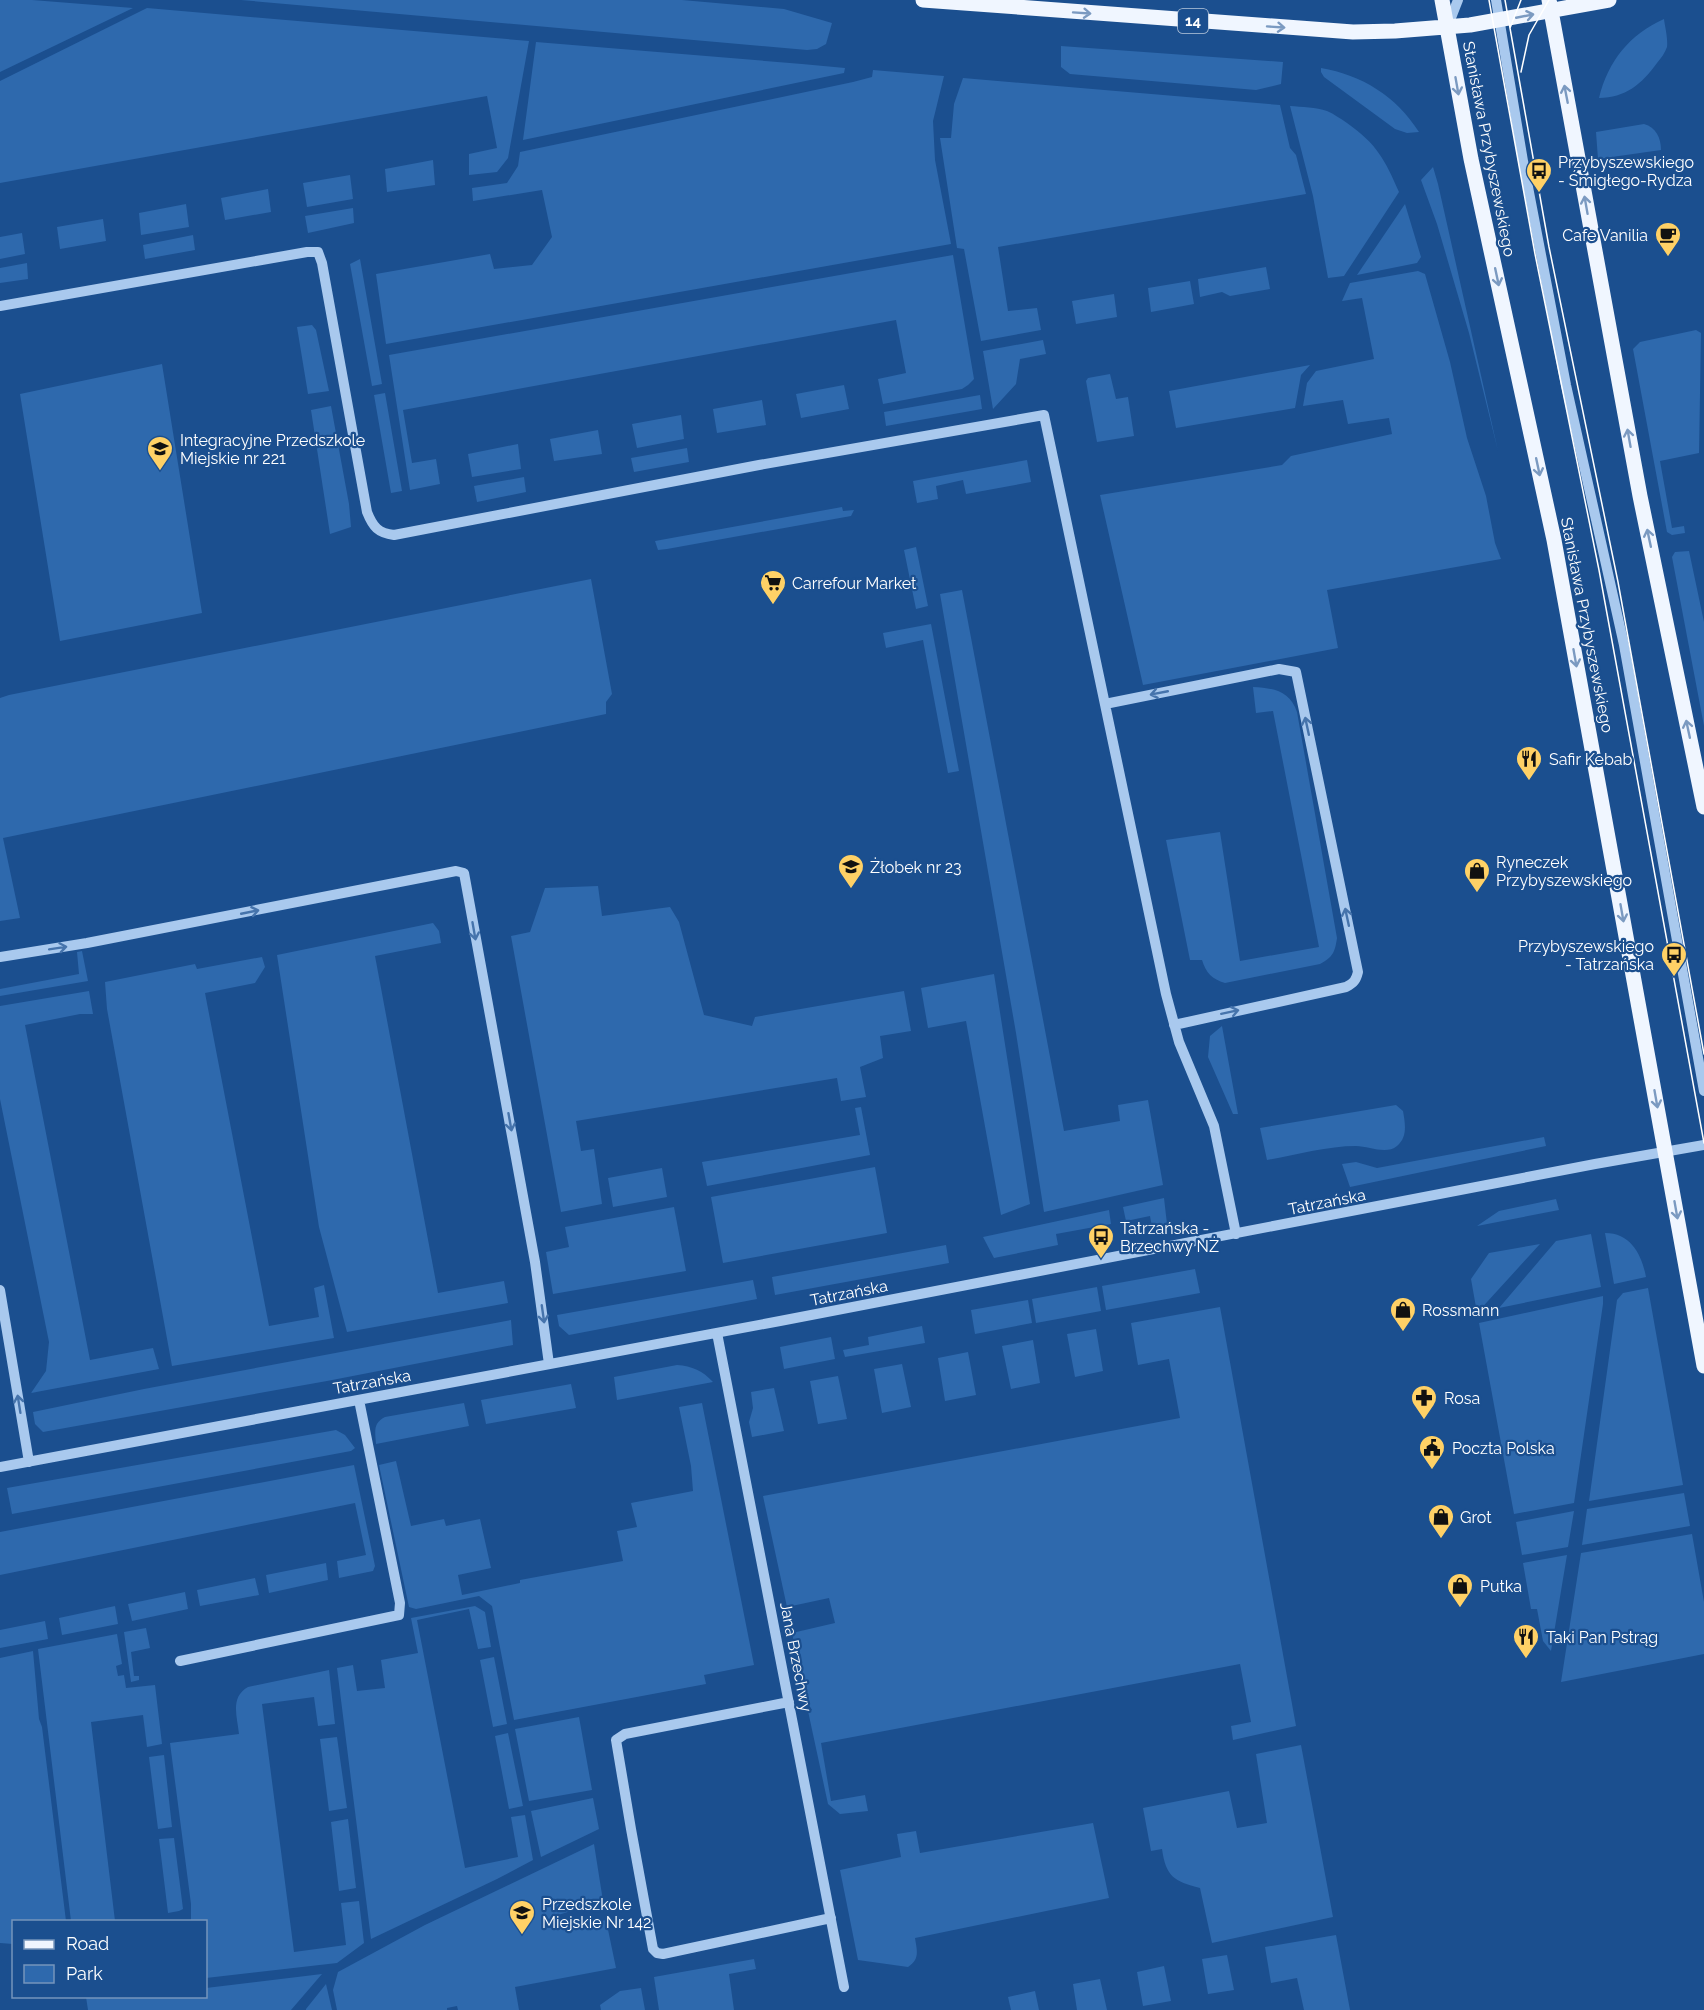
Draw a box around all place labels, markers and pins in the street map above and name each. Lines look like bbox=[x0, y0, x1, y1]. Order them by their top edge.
place label: Przybyszewskiego - Śmigłego-Rydza bbox=[1558, 153, 1694, 190]
bus stop icon: Przybyszewskiego - Śmigłego-Rydza bbox=[1524, 156, 1554, 194]
cafe icon: Cafe Vanilia bbox=[1653, 220, 1683, 258]
place label: Cafe Vanilia bbox=[1562, 226, 1648, 245]
place label: Integracyjne Przedszkole Miejskie nr 221 bbox=[180, 431, 365, 468]
school or university icon: Integracyjne Przedszkole Miejskie nr 221 bbox=[145, 434, 175, 472]
supermarket icon: Carrefour Market bbox=[758, 568, 788, 606]
place label: Carrefour Market bbox=[792, 574, 917, 593]
restaurant icon: Safir Kebab bbox=[1514, 744, 1544, 782]
place label: Safir Kebab bbox=[1549, 750, 1633, 769]
school or university icon: Żłobek nr 23 bbox=[836, 852, 866, 890]
place label: Ryneczek Przybyszewskiego bbox=[1496, 853, 1632, 890]
shop icon: Ryneczek Przybyszewskiego bbox=[1462, 856, 1492, 894]
place label: Żłobek nr 23 bbox=[870, 857, 962, 877]
place label: Przybyszewskiego - Tatrzańska bbox=[1518, 937, 1654, 974]
bus stop icon: Przybyszewskiego - Tatrzańska bbox=[1659, 940, 1689, 978]
place label: Tatrzańska - Brzechwy NŻ bbox=[1120, 1219, 1219, 1256]
bus stop icon: Tatrzańska - Brzechwy NŻ bbox=[1086, 1222, 1116, 1260]
shop icon: Rossmann bbox=[1388, 1295, 1418, 1333]
place label: Rossmann bbox=[1422, 1301, 1499, 1320]
pharmacy icon: Rosa bbox=[1409, 1383, 1439, 1421]
place label: Rosa bbox=[1444, 1389, 1480, 1408]
public building icon: Poczta Polska bbox=[1417, 1433, 1447, 1471]
place label: Poczta Polska bbox=[1452, 1439, 1555, 1458]
shop icon: Grot bbox=[1426, 1502, 1456, 1540]
place label: Grot bbox=[1460, 1508, 1492, 1527]
shop icon: Putka bbox=[1445, 1571, 1475, 1609]
place label: Putka bbox=[1480, 1577, 1522, 1596]
restaurant icon: Taki Pan Pstrąg bbox=[1511, 1622, 1541, 1660]
place label: Taki Pan Pstrąg bbox=[1546, 1628, 1658, 1647]
place label: Przedszkole Miejskie Nr 142 bbox=[542, 1895, 651, 1932]
school or university icon: Przedszkole Miejskie Nr 142 bbox=[507, 1898, 537, 1936]

